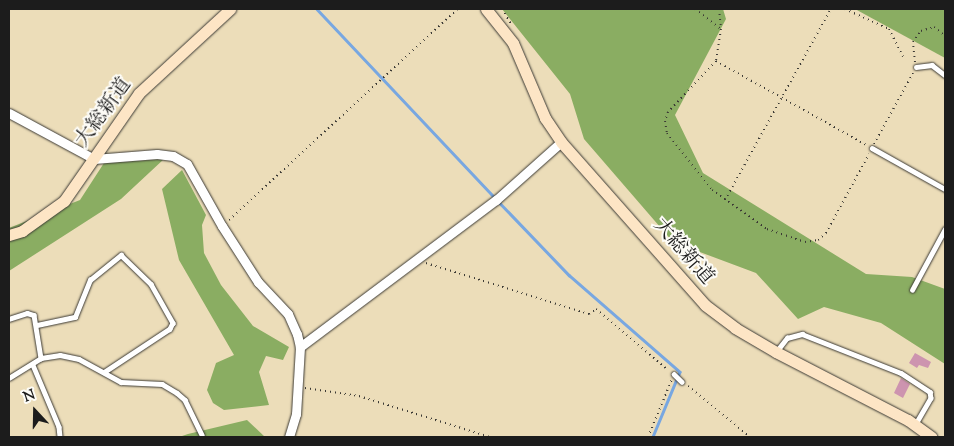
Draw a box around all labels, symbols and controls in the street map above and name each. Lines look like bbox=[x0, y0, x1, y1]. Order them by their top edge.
street label: 大総新道 bbox=[71, 74, 137, 152]
street label: 大総新道 bbox=[648, 214, 718, 290]
north arrow bbox=[10, 386, 60, 436]
text: N bbox=[21, 386, 38, 408]

